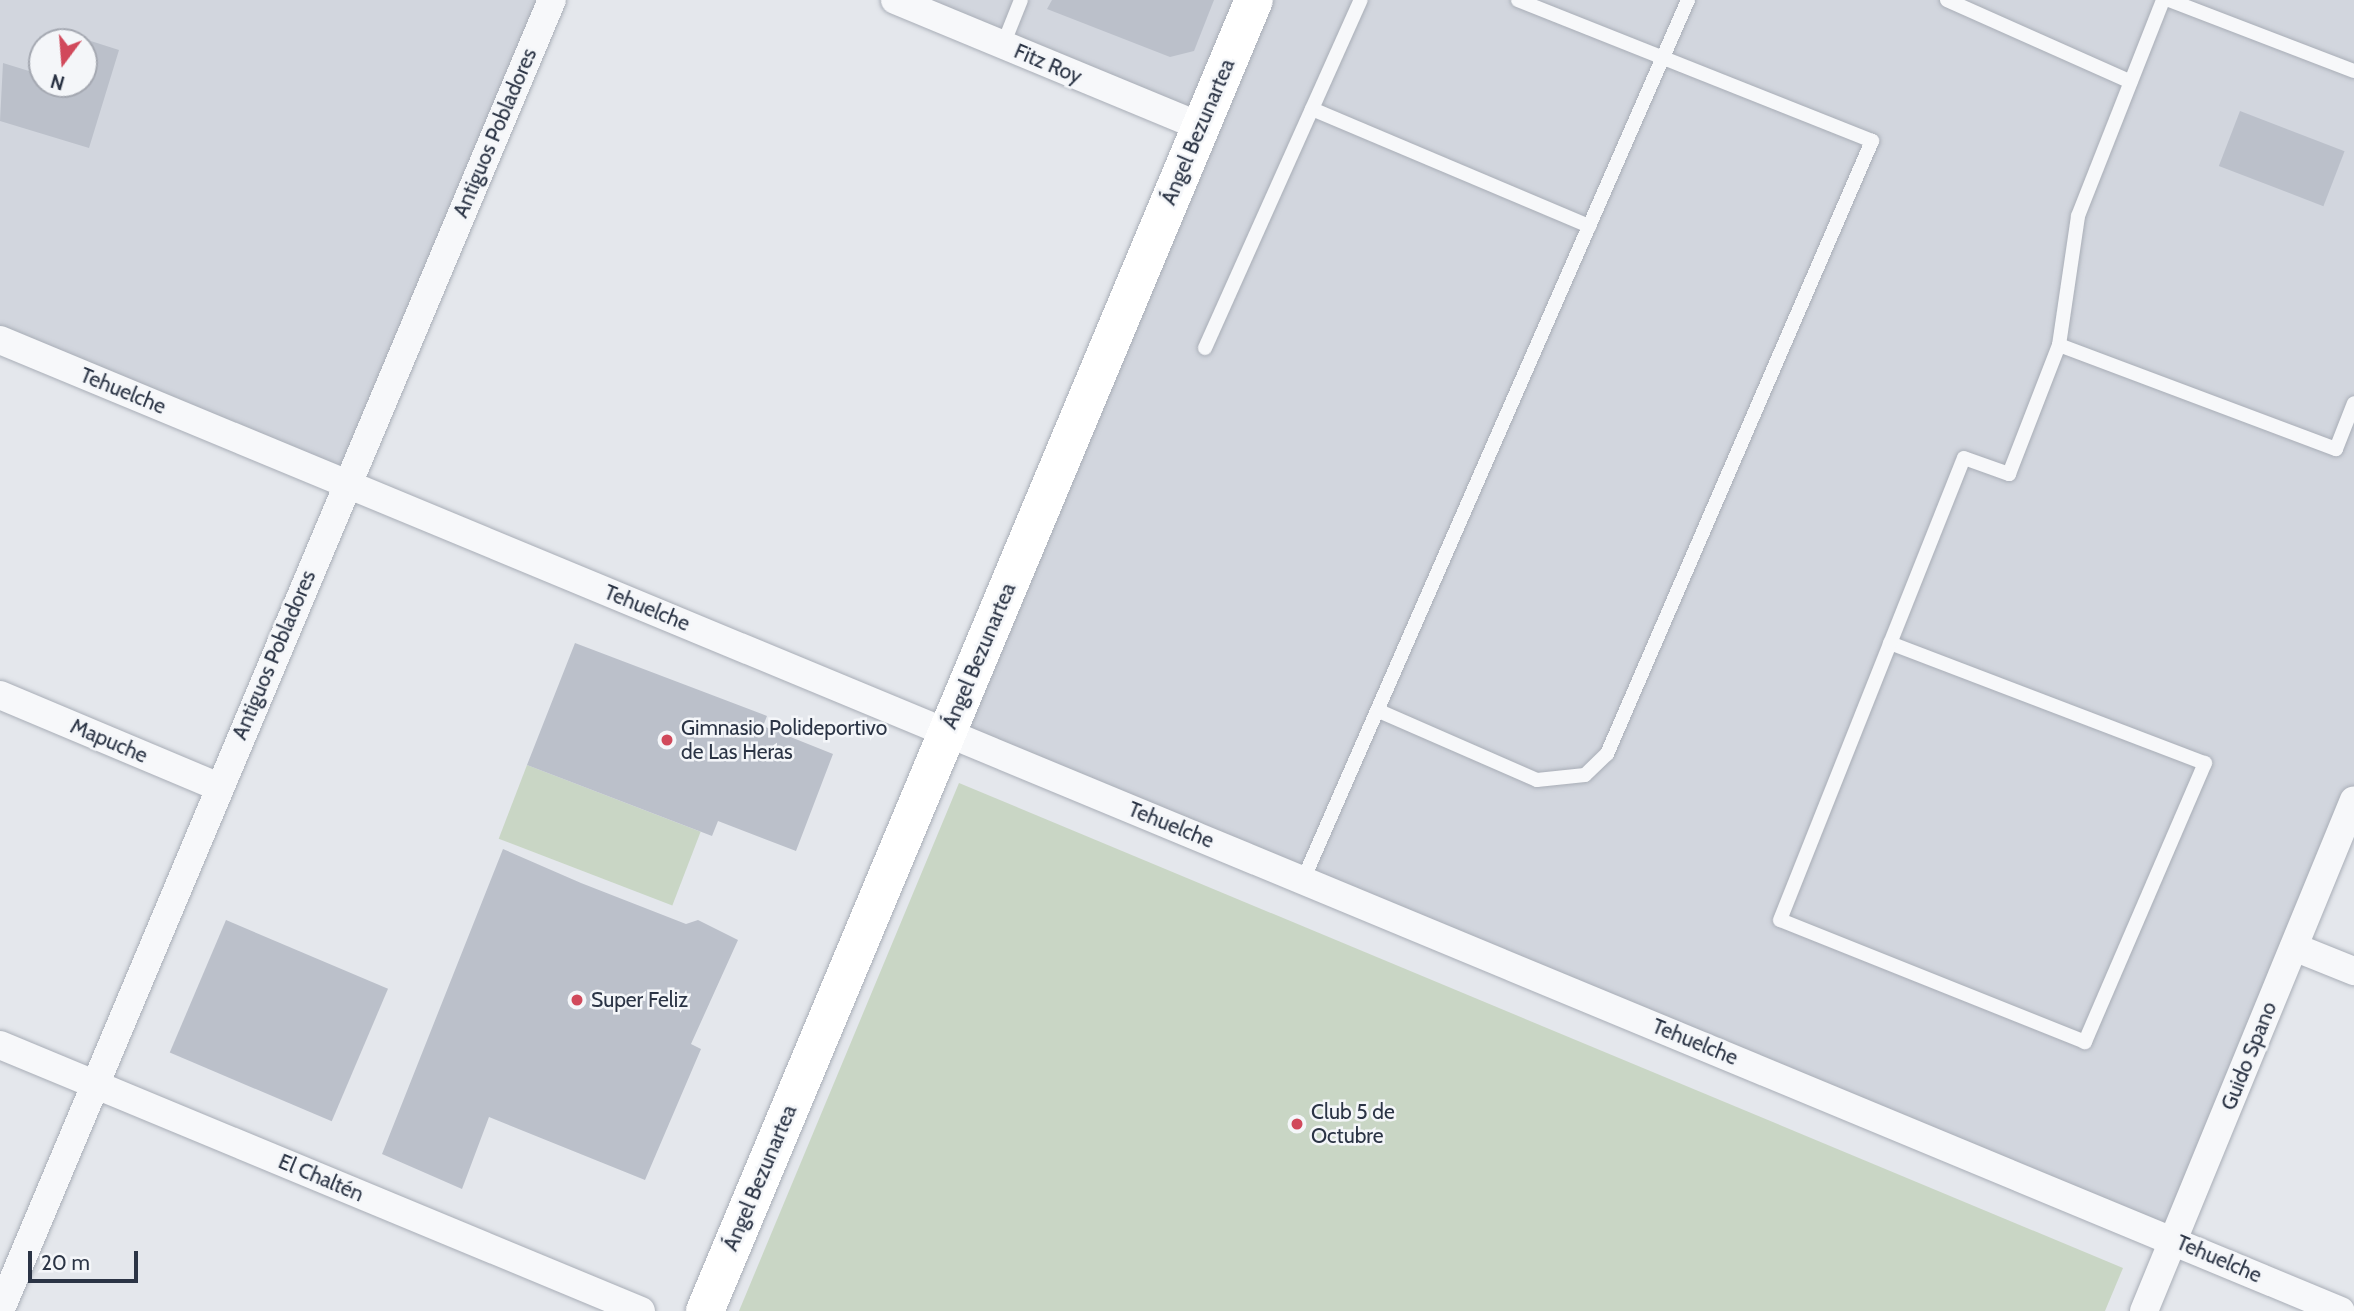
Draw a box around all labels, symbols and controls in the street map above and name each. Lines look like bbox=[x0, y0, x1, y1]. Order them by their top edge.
north arrow bbox=[28, 28, 98, 98]
street label: Fitz Roy bbox=[1010, 38, 1086, 90]
street label: Antiguos Pobladores bbox=[448, 45, 542, 221]
street label: Ángel Bezunartea bbox=[1156, 55, 1240, 209]
text: N bbox=[48, 69, 67, 95]
street label: Tehuelche bbox=[77, 362, 169, 420]
street label: Antiguos Pobladores bbox=[227, 567, 321, 743]
street label: Tehuelche bbox=[601, 579, 693, 637]
street label: Ángel Bezunartea bbox=[937, 579, 1021, 733]
street label: Mapuche bbox=[67, 714, 151, 768]
place label: Gimnasio Polideportivo de Las Heras bbox=[681, 715, 887, 765]
marker: Gimnasio Polideportivo de Las Heras bbox=[659, 732, 675, 748]
street label: Tehuelche bbox=[1125, 796, 1217, 854]
place label: Super Feliz bbox=[591, 987, 688, 1013]
marker: Super Feliz bbox=[569, 992, 585, 1008]
street label: Guido Spano bbox=[2216, 998, 2282, 1114]
street label: Tehuelche bbox=[1649, 1013, 1741, 1071]
place label: Club 5 de Octubre bbox=[1311, 1099, 1395, 1149]
street label: Ángel Bezunartea bbox=[718, 1101, 802, 1255]
marker: Club 5 de Octubre bbox=[1289, 1116, 1305, 1132]
street label: El Chaltén bbox=[275, 1149, 367, 1207]
street label: Tehuelche bbox=[2173, 1230, 2265, 1288]
scale bar bbox=[32, 1238, 142, 1282]
text: 20 m bbox=[41, 1250, 90, 1275]

